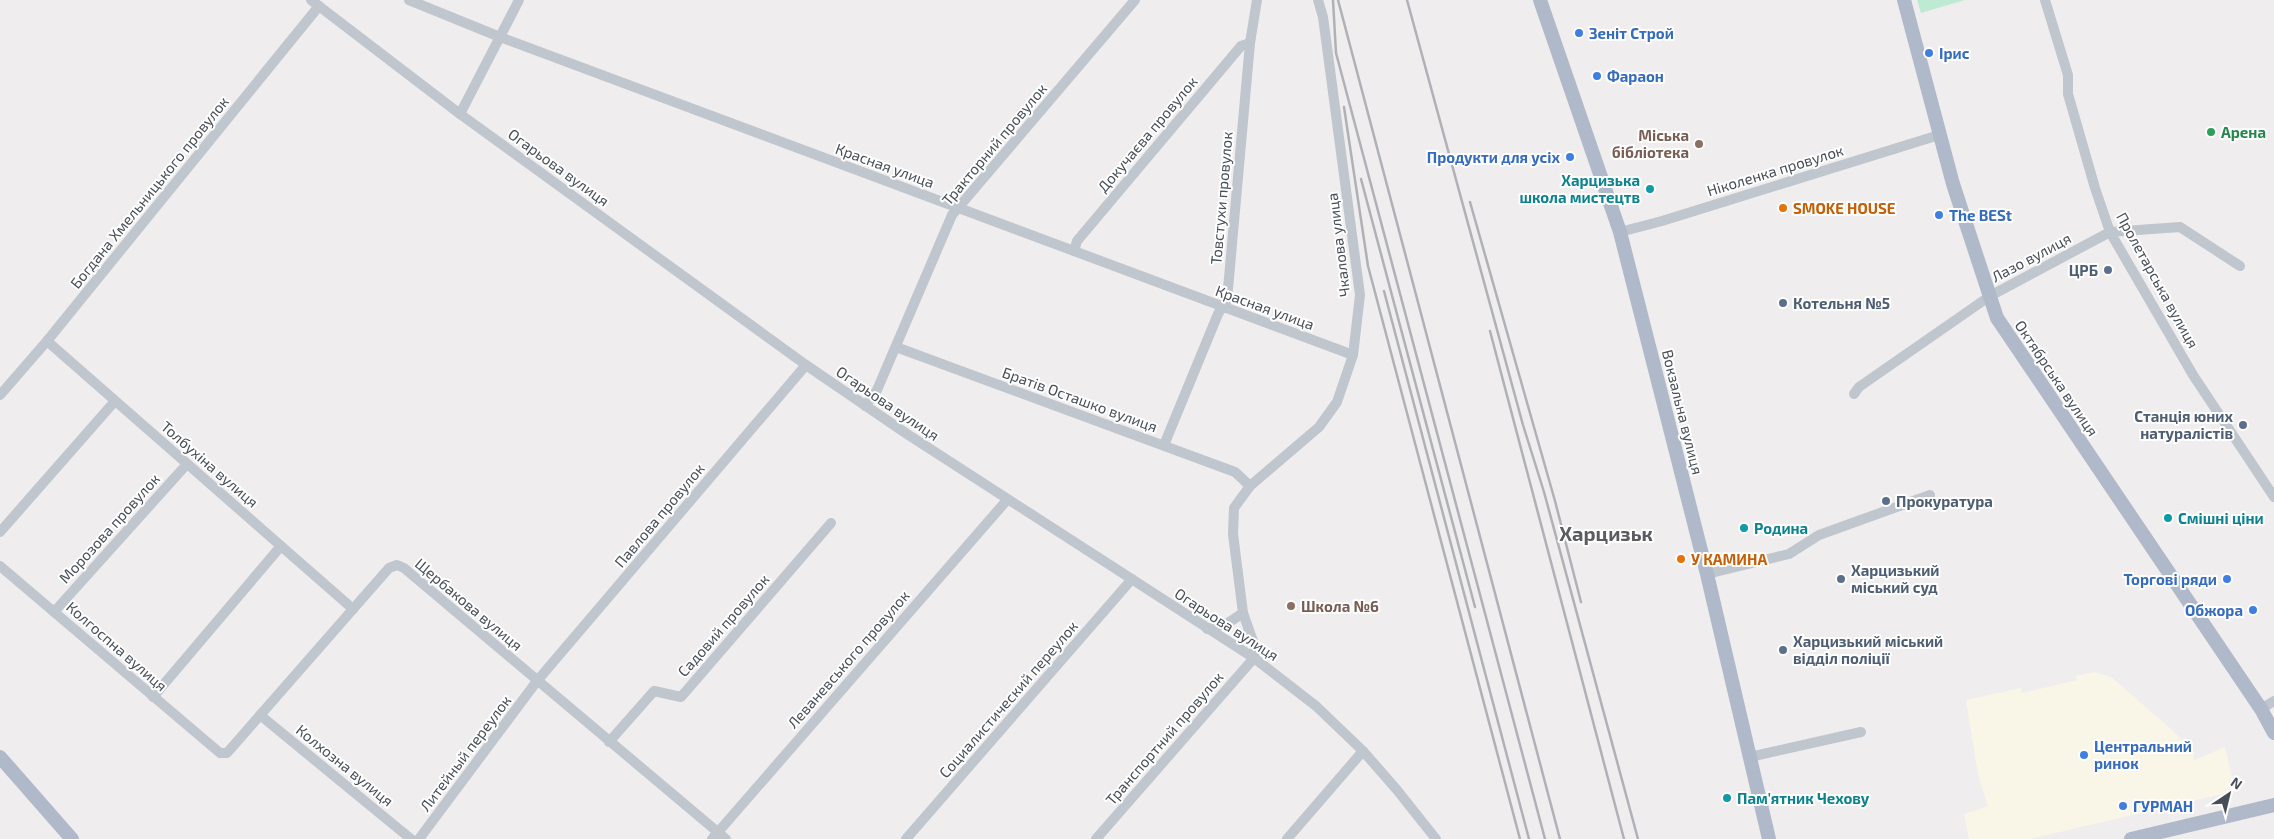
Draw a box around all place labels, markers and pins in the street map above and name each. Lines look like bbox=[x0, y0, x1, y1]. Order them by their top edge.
place label: Зеніт Строй bbox=[1589, 24, 1674, 42]
marker: Зеніт Строй bbox=[1573, 27, 1585, 39]
place label: Ірис bbox=[1939, 44, 1970, 62]
marker: Ірис bbox=[1923, 47, 1935, 59]
place label: Фараон bbox=[1607, 67, 1664, 85]
marker: Фараон bbox=[1591, 70, 1603, 82]
place label: Арена bbox=[2221, 123, 2266, 141]
place label: Міська бібліотека bbox=[1612, 126, 1689, 161]
marker: Арена bbox=[2205, 126, 2217, 138]
marker: Міська бібліотека bbox=[1693, 138, 1705, 150]
place label: Продукти для усіх bbox=[1427, 148, 1560, 166]
marker: Продукти для усіх bbox=[1564, 151, 1576, 163]
place label: Харцизька школа мистецтв bbox=[1519, 171, 1640, 206]
marker: Харцизька школа мистецтв bbox=[1644, 183, 1656, 195]
place label: SMOKE HOUSE bbox=[1793, 199, 1896, 217]
marker: SMOKE HOUSE bbox=[1777, 202, 1789, 214]
place label: The BESt bbox=[1949, 206, 2012, 224]
marker: The BESt bbox=[1933, 209, 1945, 221]
place label: ЦРБ bbox=[2069, 261, 2098, 279]
marker: ЦРБ bbox=[2102, 264, 2114, 276]
place label: Котельня №5 bbox=[1793, 294, 1890, 312]
marker: Котельня №5 bbox=[1777, 297, 1789, 309]
place label: Станція юних натуралістів bbox=[2134, 407, 2233, 442]
marker: Станція юних натуралістів bbox=[2237, 419, 2249, 431]
place label: Прокуратура bbox=[1896, 492, 1993, 510]
marker: Прокуратура bbox=[1880, 495, 1892, 507]
place label: Смішні ціни bbox=[2178, 509, 2264, 527]
marker: Смішні ціни bbox=[2162, 512, 2174, 524]
place label: Родина bbox=[1754, 519, 1808, 537]
marker: Родина bbox=[1738, 522, 1750, 534]
place label: У КАМИНА bbox=[1691, 550, 1767, 568]
marker: У КАМИНА bbox=[1675, 553, 1687, 565]
place label: Харцизький міський суд bbox=[1851, 561, 1940, 596]
place label: Торгові ряди bbox=[2124, 570, 2217, 588]
marker: Харцизький міський суд bbox=[1835, 573, 1847, 585]
marker: Торгові ряди bbox=[2221, 573, 2233, 585]
place label: Школа №6 bbox=[1301, 597, 1379, 615]
marker: Школа №6 bbox=[1285, 600, 1297, 612]
place label: Обжора bbox=[2185, 601, 2243, 619]
marker: Обжора bbox=[2247, 604, 2259, 616]
place label: Харцизький міський відділ поліції bbox=[1793, 632, 1943, 667]
marker: Харцизький міський відділ поліції bbox=[1777, 644, 1789, 656]
place label: Центральний ринок bbox=[2094, 737, 2192, 772]
marker: Центральний ринок bbox=[2078, 749, 2090, 761]
place label: Пам'ятник Чехову bbox=[1737, 789, 1870, 807]
marker: Пам'ятник Чехову bbox=[1721, 792, 1733, 804]
place label: ГУРМАН bbox=[2133, 797, 2193, 815]
marker: ГУРМАН bbox=[2117, 800, 2129, 812]

